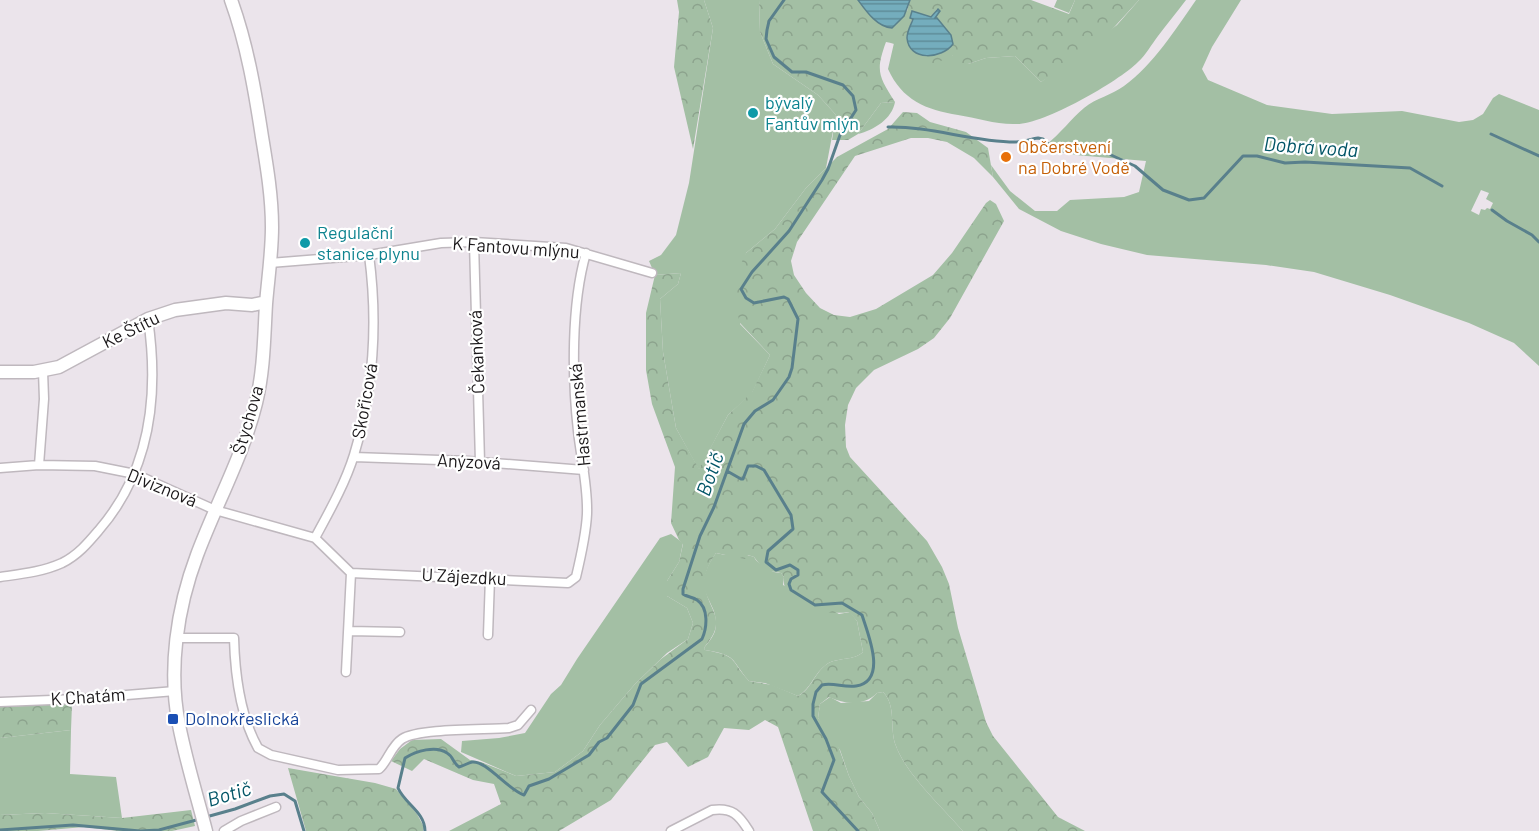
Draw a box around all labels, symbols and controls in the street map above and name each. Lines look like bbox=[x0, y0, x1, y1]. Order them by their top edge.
place label: bývalý Fantův mlýn bbox=[765, 91, 859, 134]
marker: bývalý Fantův mlýn bbox=[746, 106, 760, 120]
water label: Dobrá voda bbox=[1263, 131, 1359, 161]
place label: Občerstvení na Dobré Vodě bbox=[1018, 135, 1130, 178]
marker: Občerstvení na Dobré Vodě bbox=[999, 150, 1013, 164]
place label: Regulační stanice plynu bbox=[317, 221, 420, 264]
street label: K Fantovu mlýnu bbox=[452, 232, 580, 262]
marker: Regulační stanice plynu bbox=[298, 236, 312, 250]
street label: Ke Štítu bbox=[98, 306, 163, 352]
street label: Čekanková bbox=[464, 310, 488, 394]
street label: Skořicová bbox=[347, 361, 381, 440]
street label: Hastrmanská bbox=[564, 363, 594, 467]
street label: Štychova bbox=[227, 383, 267, 457]
street label: Anýzová bbox=[437, 448, 501, 474]
water label: Botič bbox=[690, 449, 728, 499]
street label: Diviznová bbox=[124, 463, 201, 511]
street label: U Zájezdku bbox=[421, 563, 507, 589]
street label: K Chatám bbox=[50, 682, 126, 710]
place label: Dolnokřeslická bbox=[185, 707, 299, 729]
marker: Dolnokřeslická bbox=[166, 712, 180, 726]
water label: Botič bbox=[204, 775, 254, 811]

